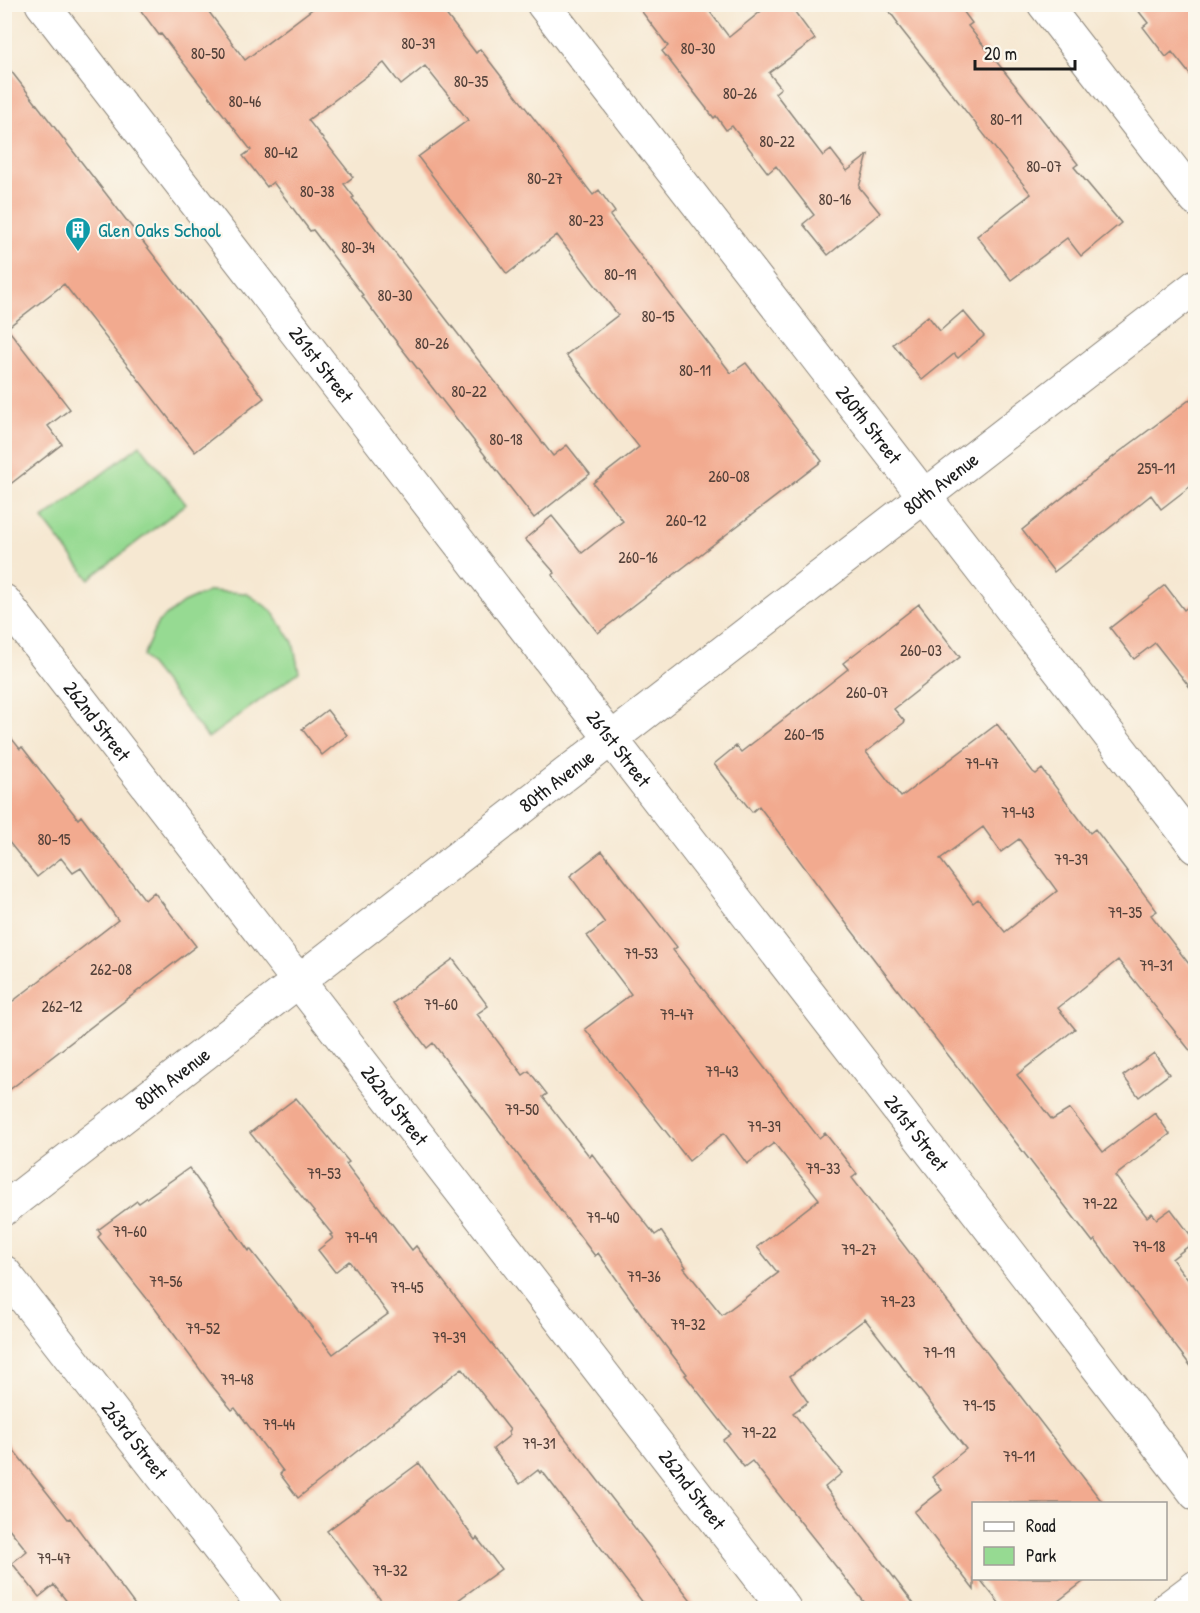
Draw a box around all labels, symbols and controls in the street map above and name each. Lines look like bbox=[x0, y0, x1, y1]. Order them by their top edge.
house number: 80-39 bbox=[401, 32, 435, 54]
scale bar bbox=[975, 33, 1076, 71]
house number: 80-30 bbox=[681, 37, 715, 59]
text: 20 m bbox=[984, 41, 1017, 66]
house number: 80-50 bbox=[191, 42, 225, 64]
house number: 80-35 bbox=[454, 70, 488, 92]
house number: 80-26 bbox=[723, 82, 757, 104]
house number: 80-46 bbox=[229, 90, 261, 112]
house number: 80-11 bbox=[990, 108, 1022, 130]
house number: 80-22 bbox=[759, 130, 795, 152]
house number: 80-42 bbox=[264, 141, 299, 163]
house number: 80-07 bbox=[1026, 155, 1062, 177]
house number: 80-27 bbox=[527, 167, 563, 189]
house number: 80-38 bbox=[300, 180, 334, 202]
house number: 80-16 bbox=[819, 188, 851, 210]
house number: 80-23 bbox=[568, 209, 604, 231]
building icon: Glen Oaks School bbox=[63, 215, 93, 253]
place label: Glen Oaks School bbox=[98, 216, 222, 243]
house number: 80-34 bbox=[341, 236, 375, 258]
house number: 80-19 bbox=[604, 263, 636, 285]
house number: 80-30 bbox=[378, 284, 412, 306]
house number: 80-15 bbox=[641, 305, 675, 327]
street label: 261st Street bbox=[283, 320, 361, 409]
house number: 80-26 bbox=[415, 332, 449, 354]
house number: 80-11 bbox=[679, 359, 711, 381]
street label: 260th Street bbox=[830, 379, 909, 470]
house number: 80-22 bbox=[451, 380, 487, 402]
house number: 80-18 bbox=[489, 428, 523, 450]
street label: 80th Avenue bbox=[897, 445, 984, 521]
house number: 259-11 bbox=[1137, 457, 1175, 479]
house number: 260-08 bbox=[708, 465, 750, 487]
house number: 260-12 bbox=[666, 509, 707, 531]
house number: 260-16 bbox=[618, 546, 658, 568]
house number: 260-03 bbox=[900, 639, 942, 661]
street label: 262nd Street bbox=[58, 675, 138, 767]
house number: 260-07 bbox=[846, 681, 888, 703]
street label: 261st Street bbox=[581, 704, 658, 793]
house number: 260-15 bbox=[784, 723, 824, 745]
street label: 80th Avenue bbox=[513, 743, 600, 818]
house number: 79-47 bbox=[965, 752, 999, 774]
house number: 79-43 bbox=[1001, 801, 1035, 823]
house number: 80-15 bbox=[37, 828, 71, 850]
house number: 79-39 bbox=[1054, 848, 1088, 870]
house number: 79-35 bbox=[1108, 901, 1142, 923]
house number: 79-53 bbox=[624, 942, 658, 964]
house number: 79-31 bbox=[1139, 954, 1173, 976]
house number: 262-08 bbox=[90, 958, 132, 980]
house number: 79-60 bbox=[424, 993, 458, 1015]
house number: 262-12 bbox=[41, 995, 83, 1017]
house number: 79-47 bbox=[660, 1003, 694, 1025]
street label: 80th Avenue bbox=[129, 1040, 215, 1116]
street label: 262nd Street bbox=[355, 1059, 435, 1152]
house number: 79-43 bbox=[705, 1060, 739, 1082]
street label: 261st Street bbox=[878, 1089, 956, 1178]
house number: 79-50 bbox=[505, 1098, 539, 1120]
house number: 79-39 bbox=[747, 1115, 781, 1137]
house number: 79-33 bbox=[806, 1157, 840, 1179]
house number: 79-53 bbox=[307, 1162, 341, 1184]
house number: 79-22 bbox=[1082, 1192, 1118, 1214]
house number: 79-40 bbox=[586, 1206, 620, 1228]
house number: 79-60 bbox=[113, 1220, 147, 1242]
house number: 79-49 bbox=[345, 1226, 377, 1248]
house number: 79-18 bbox=[1133, 1235, 1166, 1257]
house number: 79-27 bbox=[841, 1238, 877, 1260]
house number: 79-36 bbox=[627, 1265, 661, 1287]
house number: 79-56 bbox=[149, 1270, 183, 1292]
house number: 79-45 bbox=[390, 1276, 424, 1298]
house number: 79-23 bbox=[881, 1290, 915, 1312]
house number: 79-32 bbox=[671, 1313, 706, 1335]
house number: 79-52 bbox=[186, 1317, 221, 1339]
house number: 79-39 bbox=[432, 1326, 466, 1348]
house number: 79-19 bbox=[923, 1341, 955, 1363]
house number: 79-48 bbox=[220, 1368, 254, 1390]
house number: 79-15 bbox=[963, 1394, 996, 1416]
street label: 263rd Street bbox=[96, 1395, 175, 1486]
house number: 79-44 bbox=[263, 1413, 295, 1435]
house number: 79-22 bbox=[741, 1421, 777, 1443]
house number: 79-31 bbox=[522, 1432, 556, 1454]
street label: 262nd Street bbox=[653, 1444, 733, 1536]
house number: 79-11 bbox=[1003, 1445, 1035, 1467]
legend bbox=[972, 1502, 1167, 1580]
text: Road bbox=[1026, 1513, 1056, 1538]
text: Park bbox=[1026, 1543, 1057, 1568]
house number: 79-47 bbox=[37, 1547, 71, 1569]
house number: 79-32 bbox=[373, 1559, 408, 1581]

